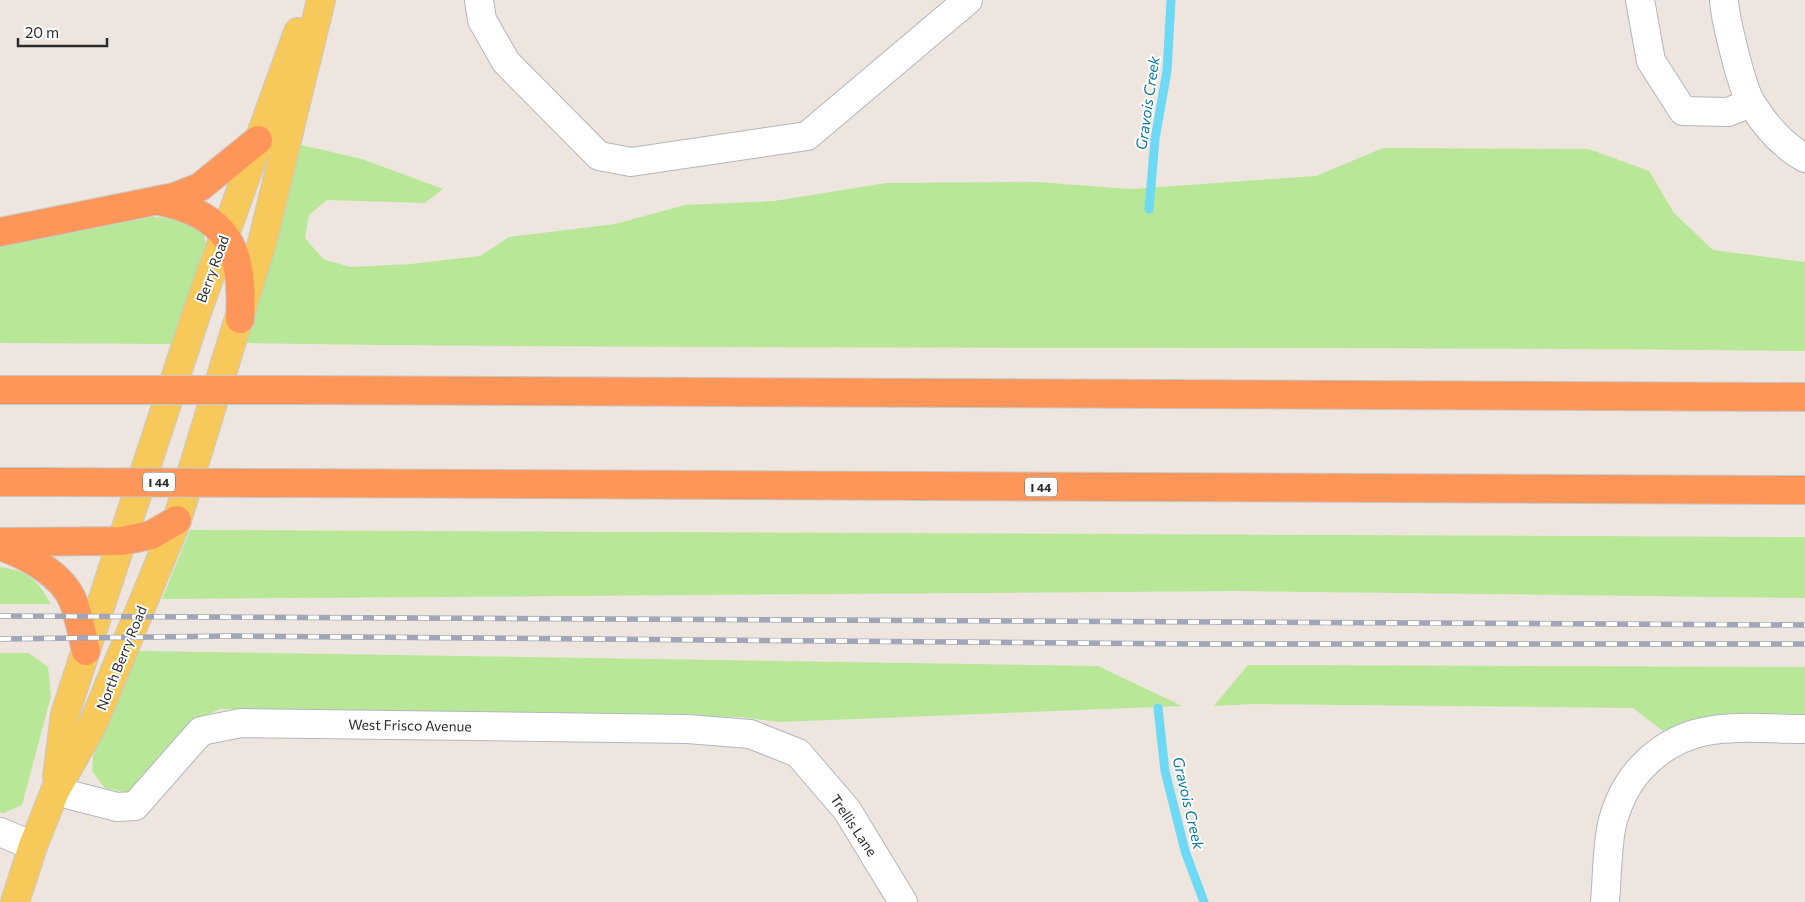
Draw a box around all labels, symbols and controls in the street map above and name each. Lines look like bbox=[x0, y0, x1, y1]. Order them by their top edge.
scale bar bbox=[18, 15, 106, 47]
text: 20 m bbox=[25, 23, 59, 41]
water label: Gravois Creek bbox=[1132, 54, 1163, 151]
street label: Berry Road bbox=[192, 233, 232, 305]
road number: I 44 bbox=[143, 472, 175, 492]
road number: I 44 bbox=[1025, 478, 1057, 497]
street label: North Berry Road bbox=[92, 603, 150, 713]
street label: West Frisco Avenue bbox=[348, 715, 472, 735]
water label: Gravois Creek bbox=[1170, 755, 1209, 852]
street label: Trellis Lane bbox=[827, 791, 881, 859]

